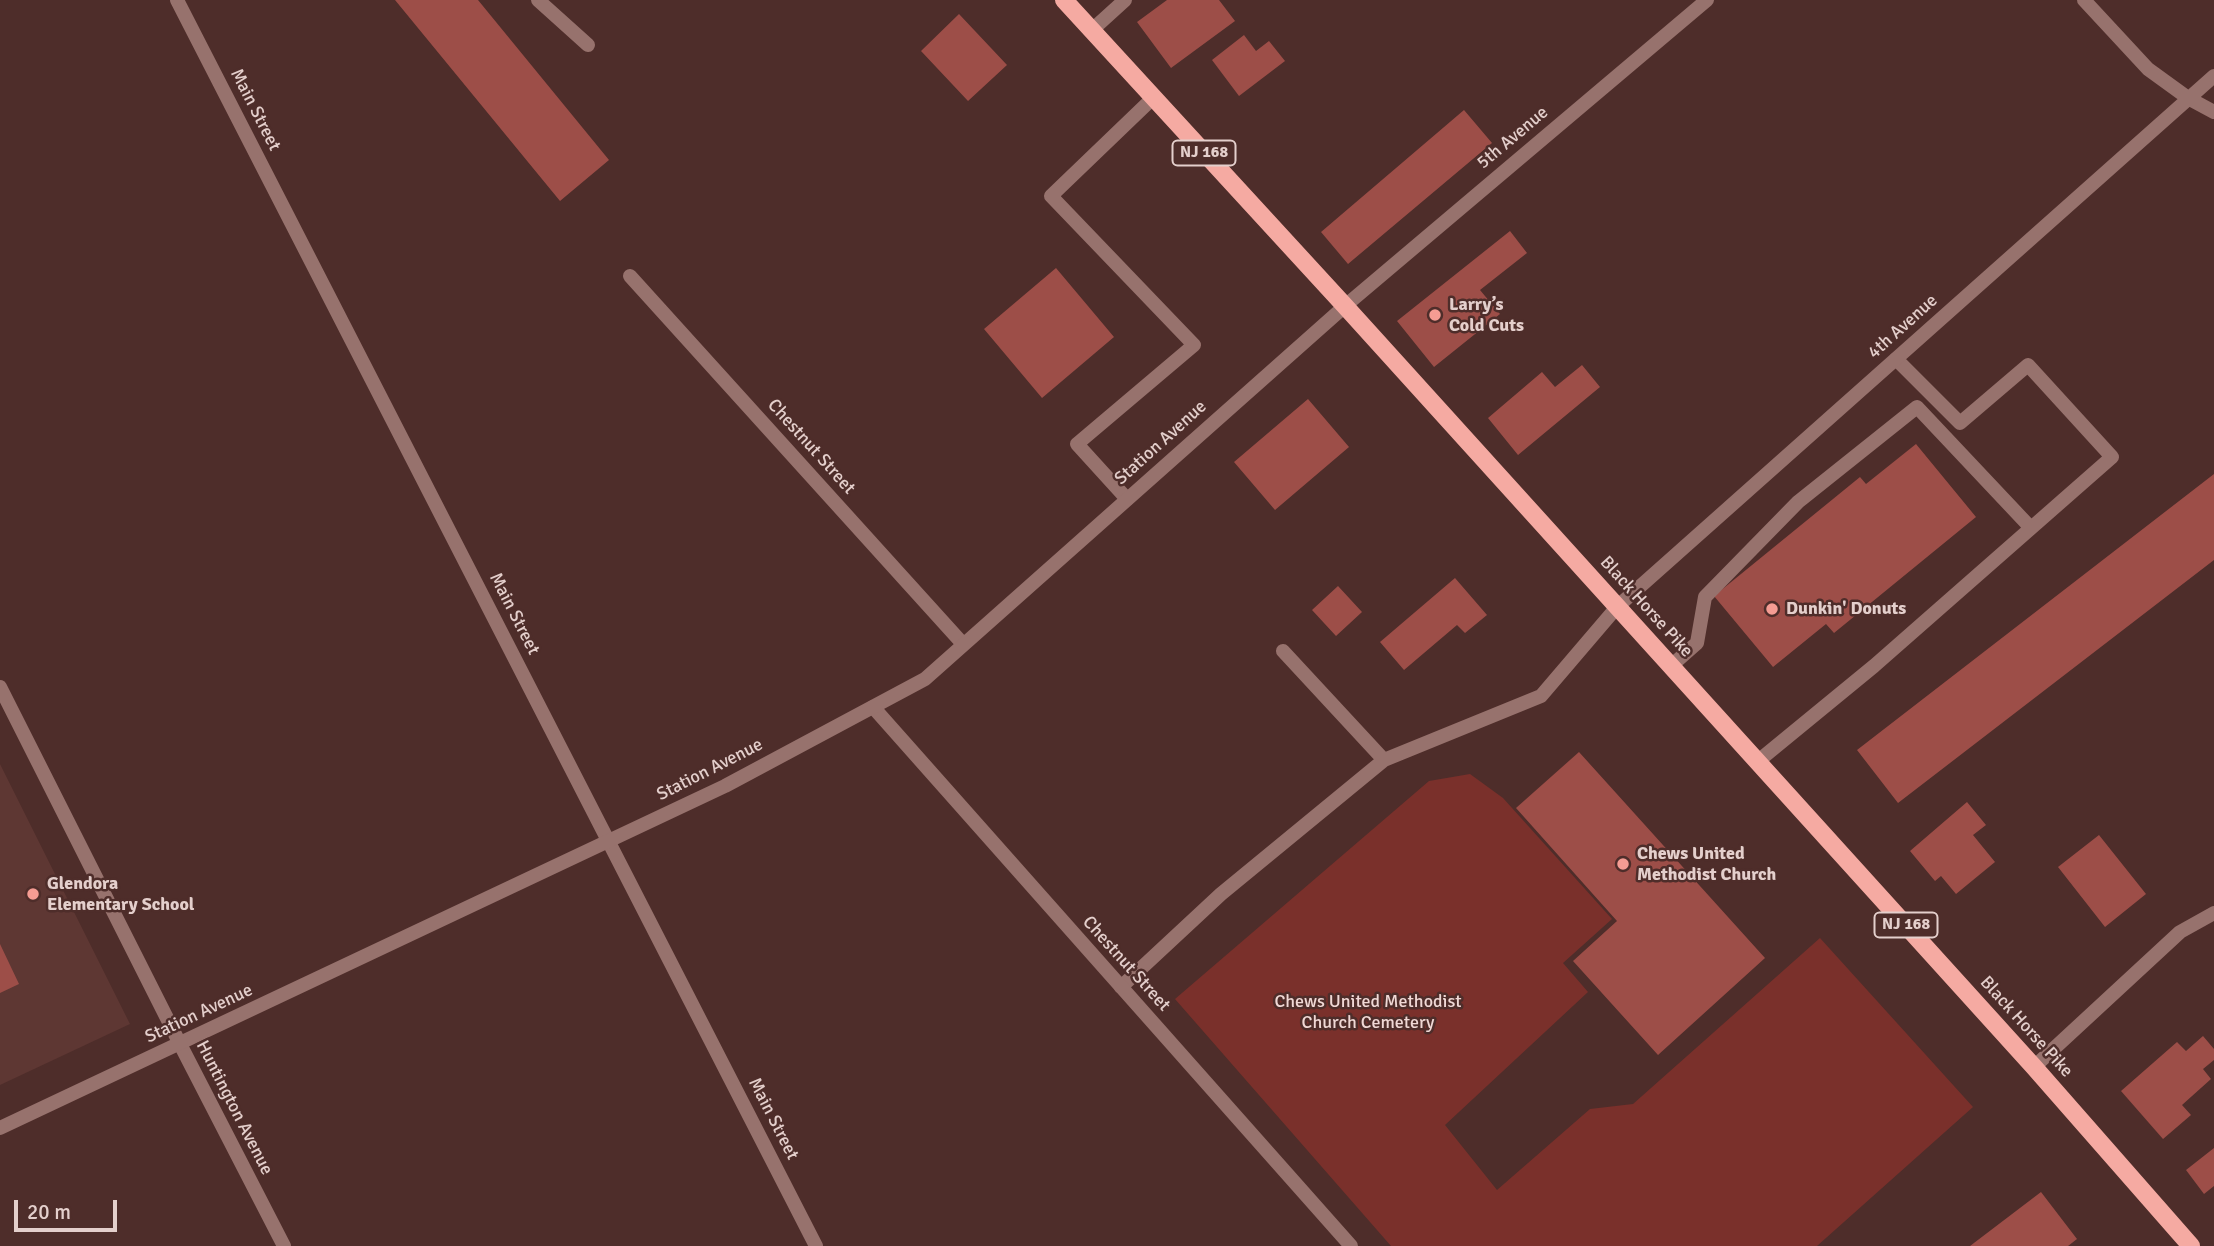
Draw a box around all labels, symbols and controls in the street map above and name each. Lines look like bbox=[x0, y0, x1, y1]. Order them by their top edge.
street label: Main Street bbox=[225, 65, 285, 155]
street label: 5th Avenue bbox=[1473, 102, 1553, 174]
road number: NJ 168 bbox=[1172, 140, 1236, 166]
street label: 4th Avenue bbox=[1864, 290, 1942, 364]
place label: Larry’s Cold Cuts bbox=[1449, 294, 1524, 336]
marker: Larry’s Cold Cuts bbox=[1427, 307, 1443, 323]
street label: Chestnut Street bbox=[763, 395, 859, 499]
street label: Station Avenue bbox=[1111, 396, 1211, 490]
street label: Black Horse Pike bbox=[1595, 552, 1697, 662]
street label: Main Street bbox=[484, 569, 544, 659]
place label: Dunkin' Donuts bbox=[1786, 598, 1906, 620]
marker: Dunkin' Donuts bbox=[1764, 601, 1780, 617]
street label: Station Avenue bbox=[653, 734, 767, 806]
place label: Chews United Methodist Church bbox=[1637, 843, 1776, 886]
marker: Chews United Methodist Church bbox=[1615, 856, 1631, 872]
place label: Glendora Elementary School bbox=[47, 873, 194, 916]
marker: Glendora Elementary School bbox=[25, 886, 41, 902]
street label: Chestnut Street bbox=[1078, 912, 1174, 1016]
road number: NJ 168 bbox=[1874, 912, 1938, 937]
street label: Black Horse Pike bbox=[1975, 972, 2077, 1082]
street label: Station Avenue bbox=[142, 980, 256, 1048]
park label: Chews United Methodist Church Cemetery bbox=[1274, 991, 1462, 1034]
street label: Huntington Avenue bbox=[191, 1037, 277, 1179]
street label: Main Street bbox=[743, 1074, 803, 1164]
scale bar bbox=[18, 1186, 121, 1230]
text: 20 m bbox=[27, 1199, 71, 1225]

